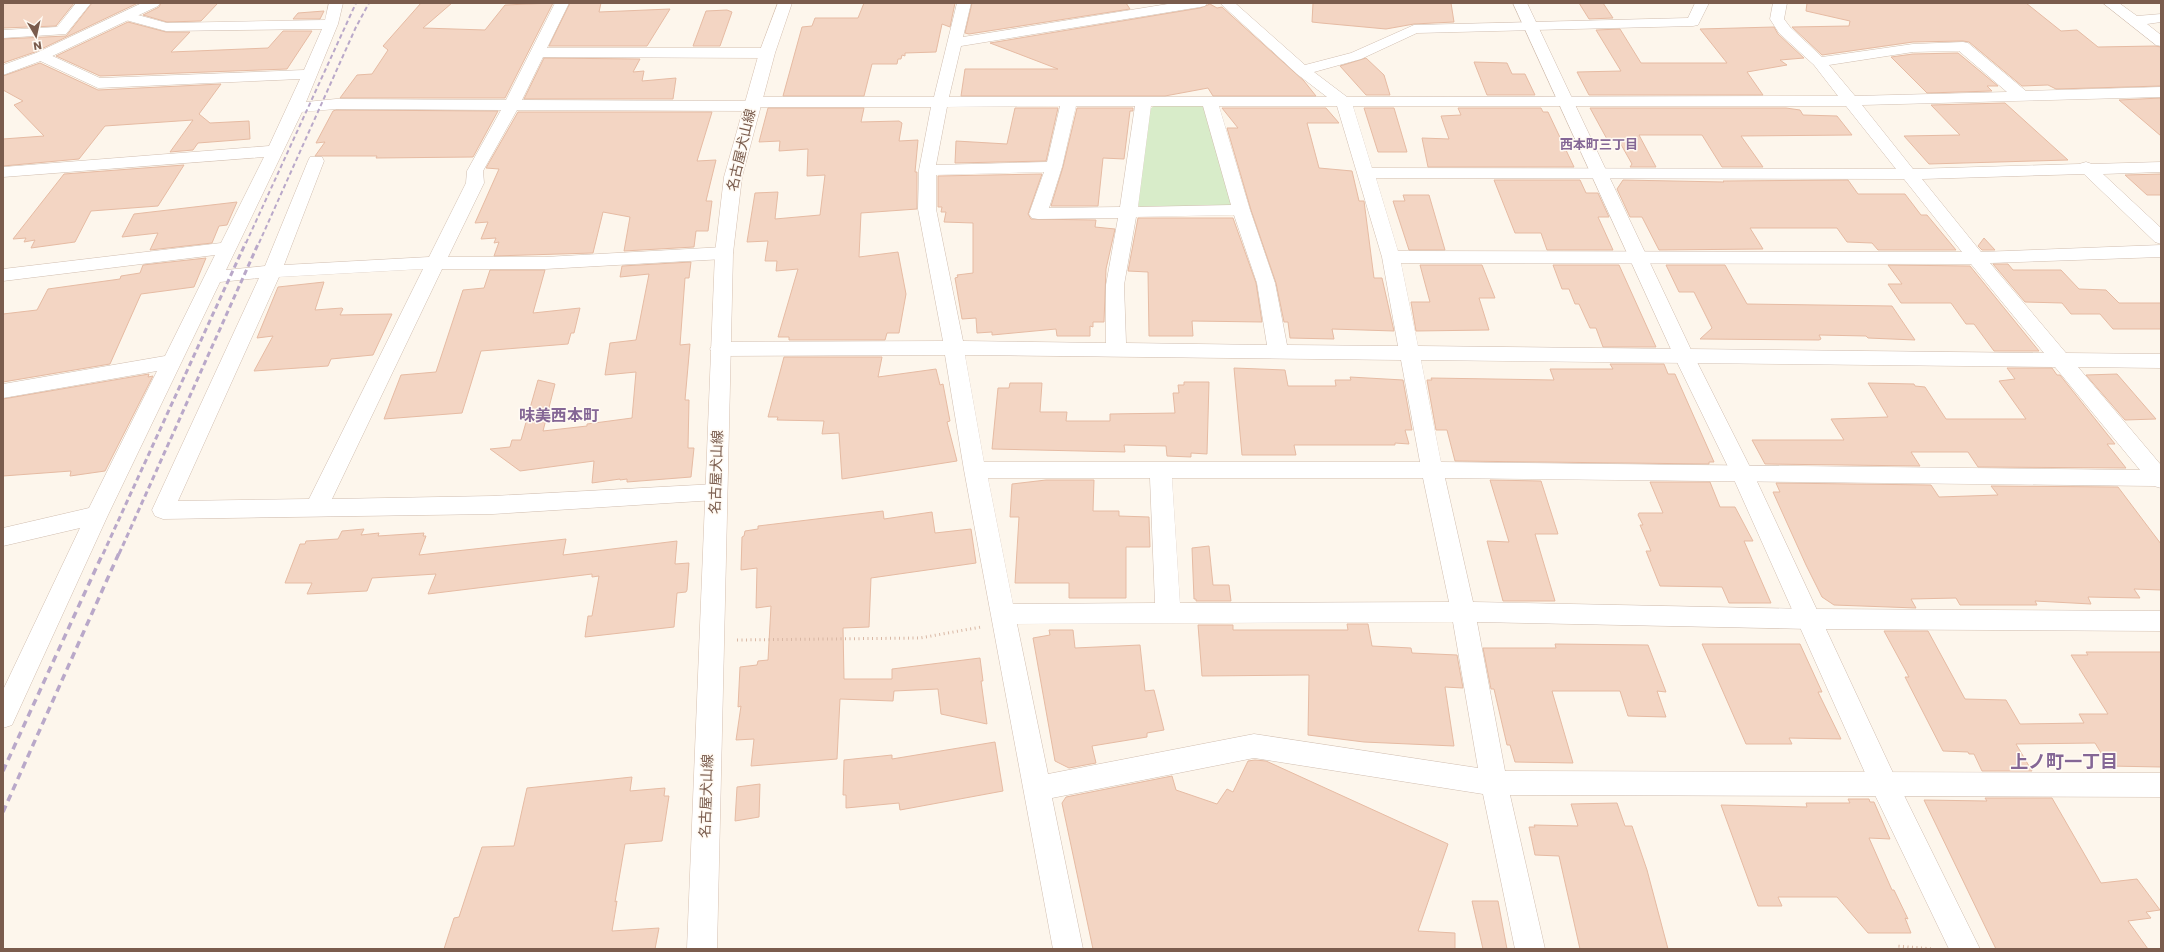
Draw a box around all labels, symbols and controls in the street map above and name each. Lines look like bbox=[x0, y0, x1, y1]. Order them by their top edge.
north arrow bbox=[16, 16, 56, 56]
text: N bbox=[32, 37, 43, 54]
street label: 名古屋犬山線 bbox=[722, 107, 760, 193]
district label: 西本町三丁目 bbox=[1560, 135, 1638, 154]
district label: 味美西本町 bbox=[519, 404, 599, 427]
street label: 名古屋犬山線 bbox=[705, 430, 727, 514]
district label: 上ノ町一丁目 bbox=[2010, 749, 2118, 774]
street label: 名古屋犬山線 bbox=[695, 754, 717, 838]

